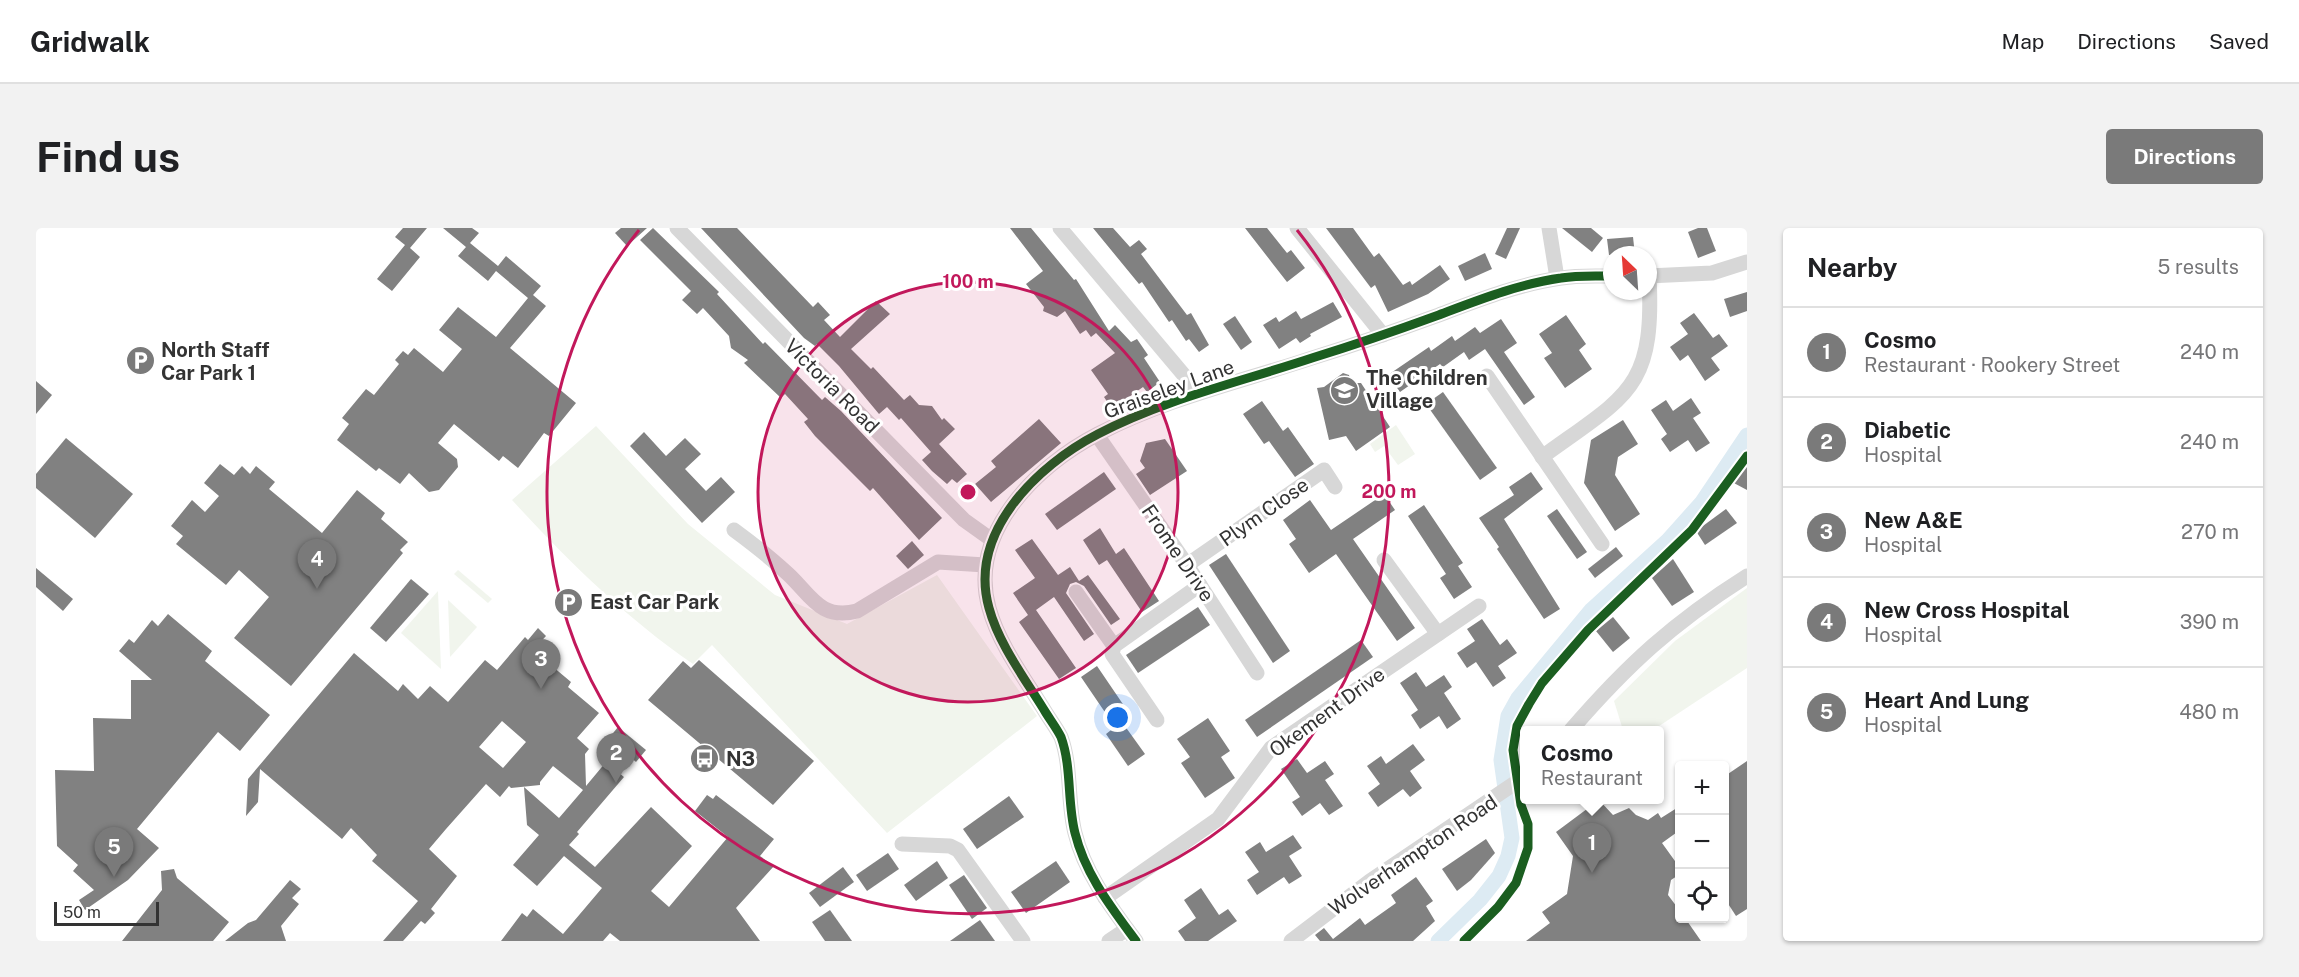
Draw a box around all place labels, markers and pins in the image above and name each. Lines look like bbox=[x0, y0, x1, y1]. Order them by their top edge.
place label: North Staff Car Park 1 bbox=[161, 338, 269, 385]
parking icon: North Staff Car Park 1 bbox=[124, 345, 156, 377]
place label: The Children Village bbox=[1366, 366, 1488, 413]
school or university icon: The Children Village bbox=[1329, 374, 1361, 406]
centre of rings bbox=[958, 482, 978, 502]
pin: 4 bbox=[298, 540, 336, 589]
parking icon: East Car Park bbox=[553, 586, 585, 618]
place label: East Car Park bbox=[590, 590, 720, 614]
pin: 3 bbox=[522, 640, 560, 689]
pin: 2 bbox=[596, 734, 636, 783]
bus stop icon: N3 bbox=[689, 743, 721, 775]
place label: N3 bbox=[726, 747, 755, 771]
pin: 1 bbox=[1572, 824, 1612, 873]
pin: 5 bbox=[94, 828, 134, 877]

